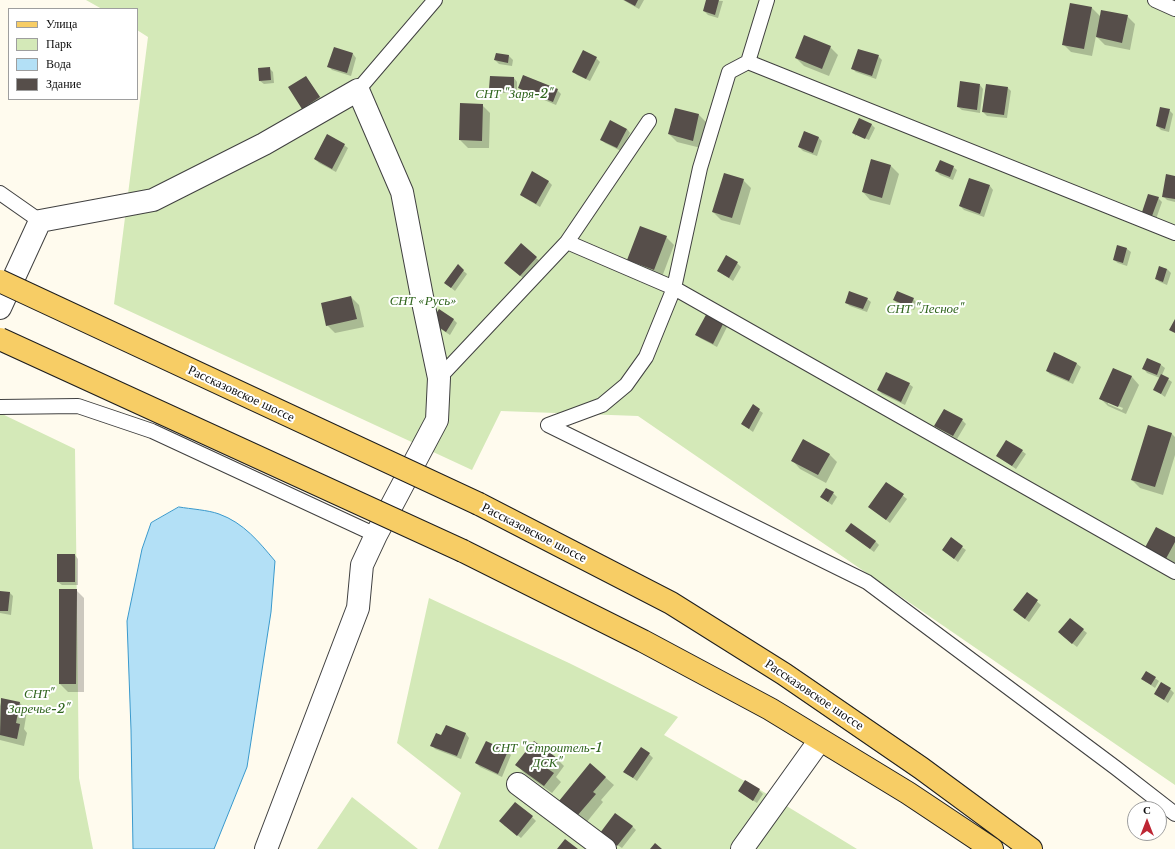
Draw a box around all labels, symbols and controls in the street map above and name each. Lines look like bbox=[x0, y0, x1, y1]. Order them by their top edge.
legend bbox=[8, 8, 138, 100]
text: Улица bbox=[46, 16, 77, 31]
text: Парк bbox=[46, 36, 72, 51]
text: Вода bbox=[46, 56, 71, 71]
text: Здание bbox=[46, 76, 81, 91]
park label: СНТ "Заря-2" bbox=[475, 86, 553, 102]
park label: СНТ «Русь» bbox=[390, 293, 456, 309]
park label: СНТ "Лесное" bbox=[886, 301, 964, 317]
street label: Рассказовское шоссе bbox=[185, 362, 297, 426]
street label: Рассказовское шоссе bbox=[479, 500, 589, 566]
street label: Рассказовское шоссе bbox=[762, 656, 866, 734]
park label: СНТ" Заречье-2" bbox=[8, 686, 70, 717]
park label: СНТ "Строитель-1 ДСК" bbox=[492, 740, 602, 771]
north arrow bbox=[1127, 801, 1167, 841]
text: С bbox=[1143, 803, 1151, 817]

